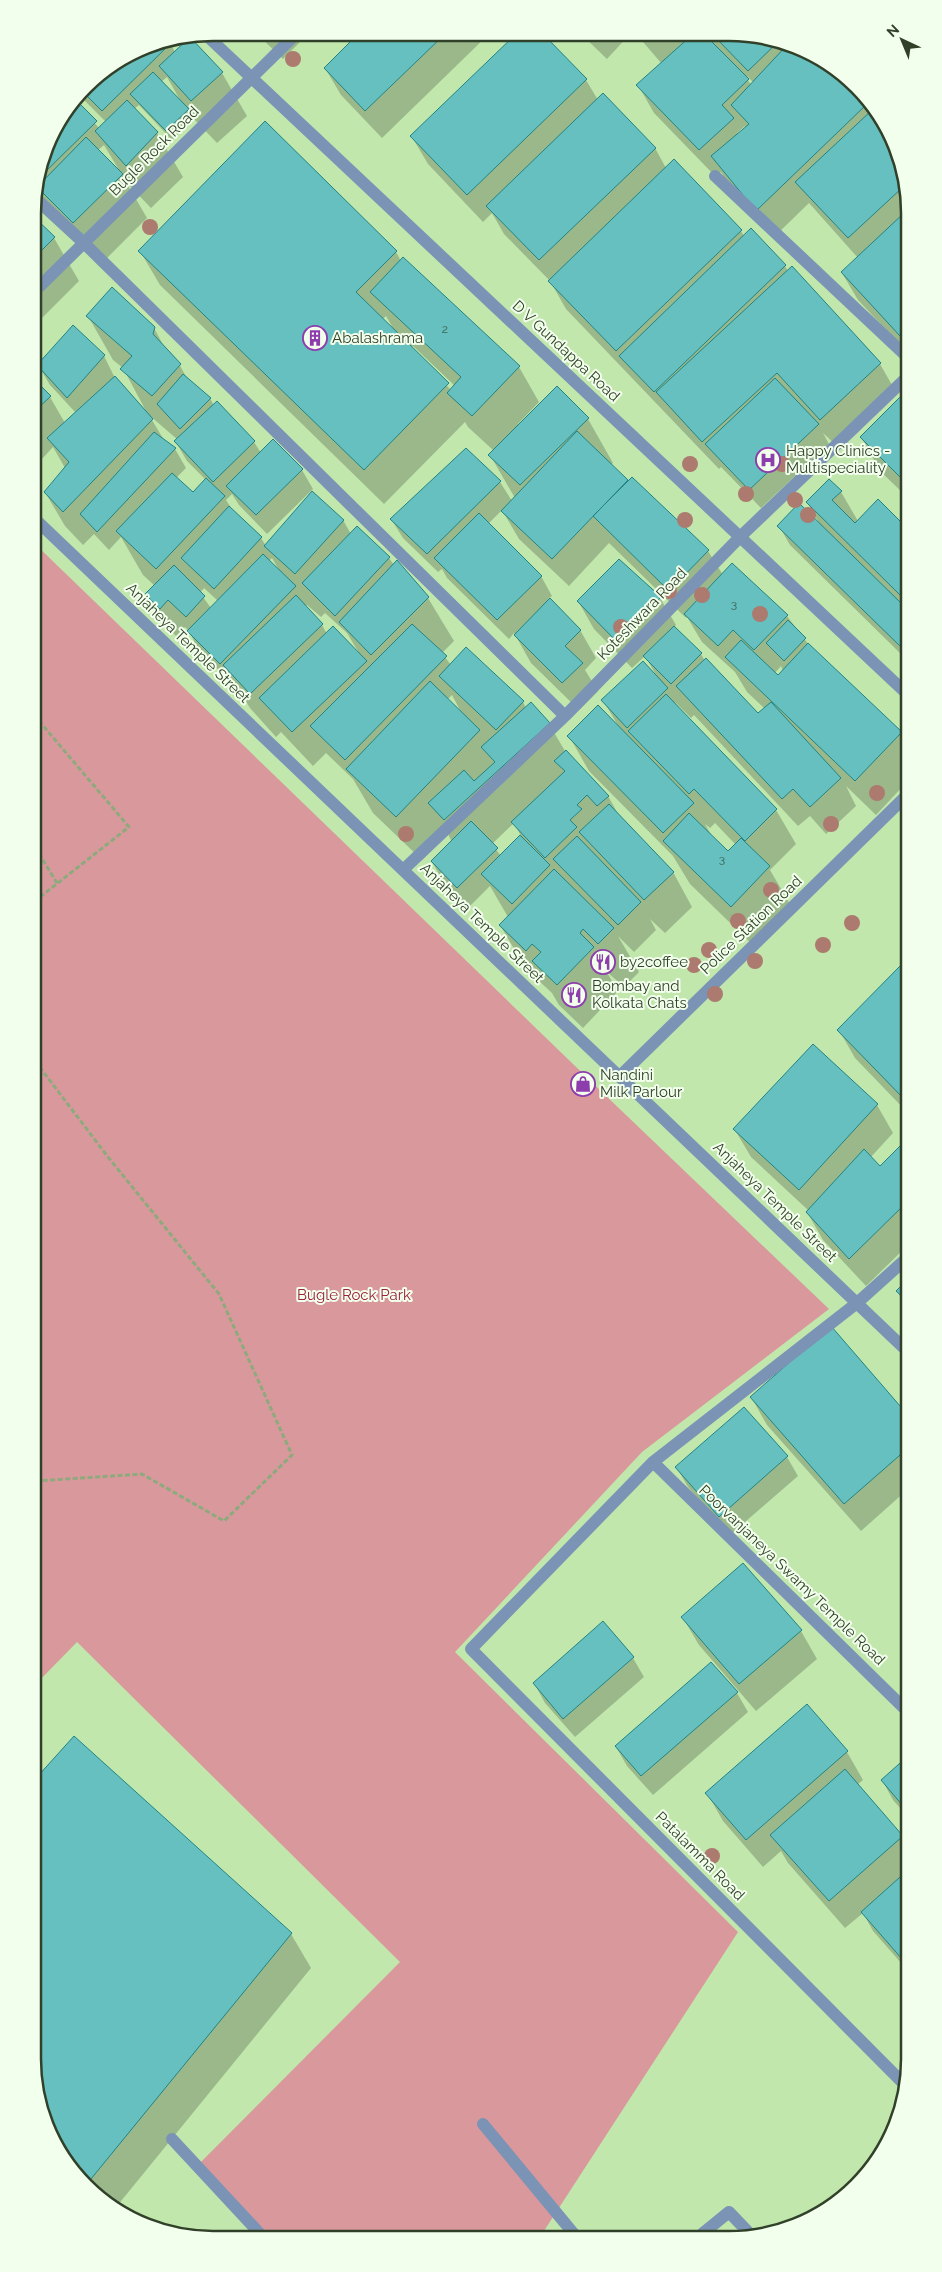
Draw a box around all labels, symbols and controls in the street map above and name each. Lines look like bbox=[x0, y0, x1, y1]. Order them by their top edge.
north arrow bbox=[877, 15, 927, 65]
text: N bbox=[884, 21, 902, 40]
street label: Bugle Rock Road bbox=[105, 102, 203, 200]
street label: D V Gundappa Road bbox=[509, 297, 623, 405]
house number: 2 bbox=[442, 322, 448, 336]
building icon: Abalashrama bbox=[302, 325, 328, 351]
place label: Abalashrama bbox=[332, 329, 423, 347]
place label: Happy Clinics - Multispeciality bbox=[786, 442, 890, 477]
hospital icon: Happy Clinics - Multispeciality bbox=[755, 447, 781, 473]
street label: Koteshwara Road bbox=[594, 564, 690, 664]
street label: Anjaheya Temple Street bbox=[122, 579, 254, 707]
house number: 3 bbox=[731, 597, 737, 611]
house number: 3 bbox=[719, 852, 725, 866]
street label: Anjaheya Temple Street bbox=[416, 859, 548, 987]
street label: Police Station Road bbox=[697, 872, 805, 978]
restaurant icon: by2coffee bbox=[590, 949, 616, 975]
place label: by2coffee bbox=[620, 953, 688, 971]
place label: Bombay and Kolkata Chats bbox=[592, 977, 687, 1012]
restaurant icon: Bombay and Kolkata Chats bbox=[561, 982, 587, 1008]
place label: Nandini Milk Parlour bbox=[600, 1066, 683, 1101]
shop icon: Nandini Milk Parlour bbox=[570, 1071, 596, 1097]
street label: Anjaheya Temple Street bbox=[709, 1138, 841, 1266]
park label: Bugle Rock Park bbox=[297, 1286, 411, 1304]
street label: Poorvanjaneya Swamy Temple Road bbox=[695, 1481, 889, 1669]
street label: Patalamma Road bbox=[652, 1808, 748, 1904]

